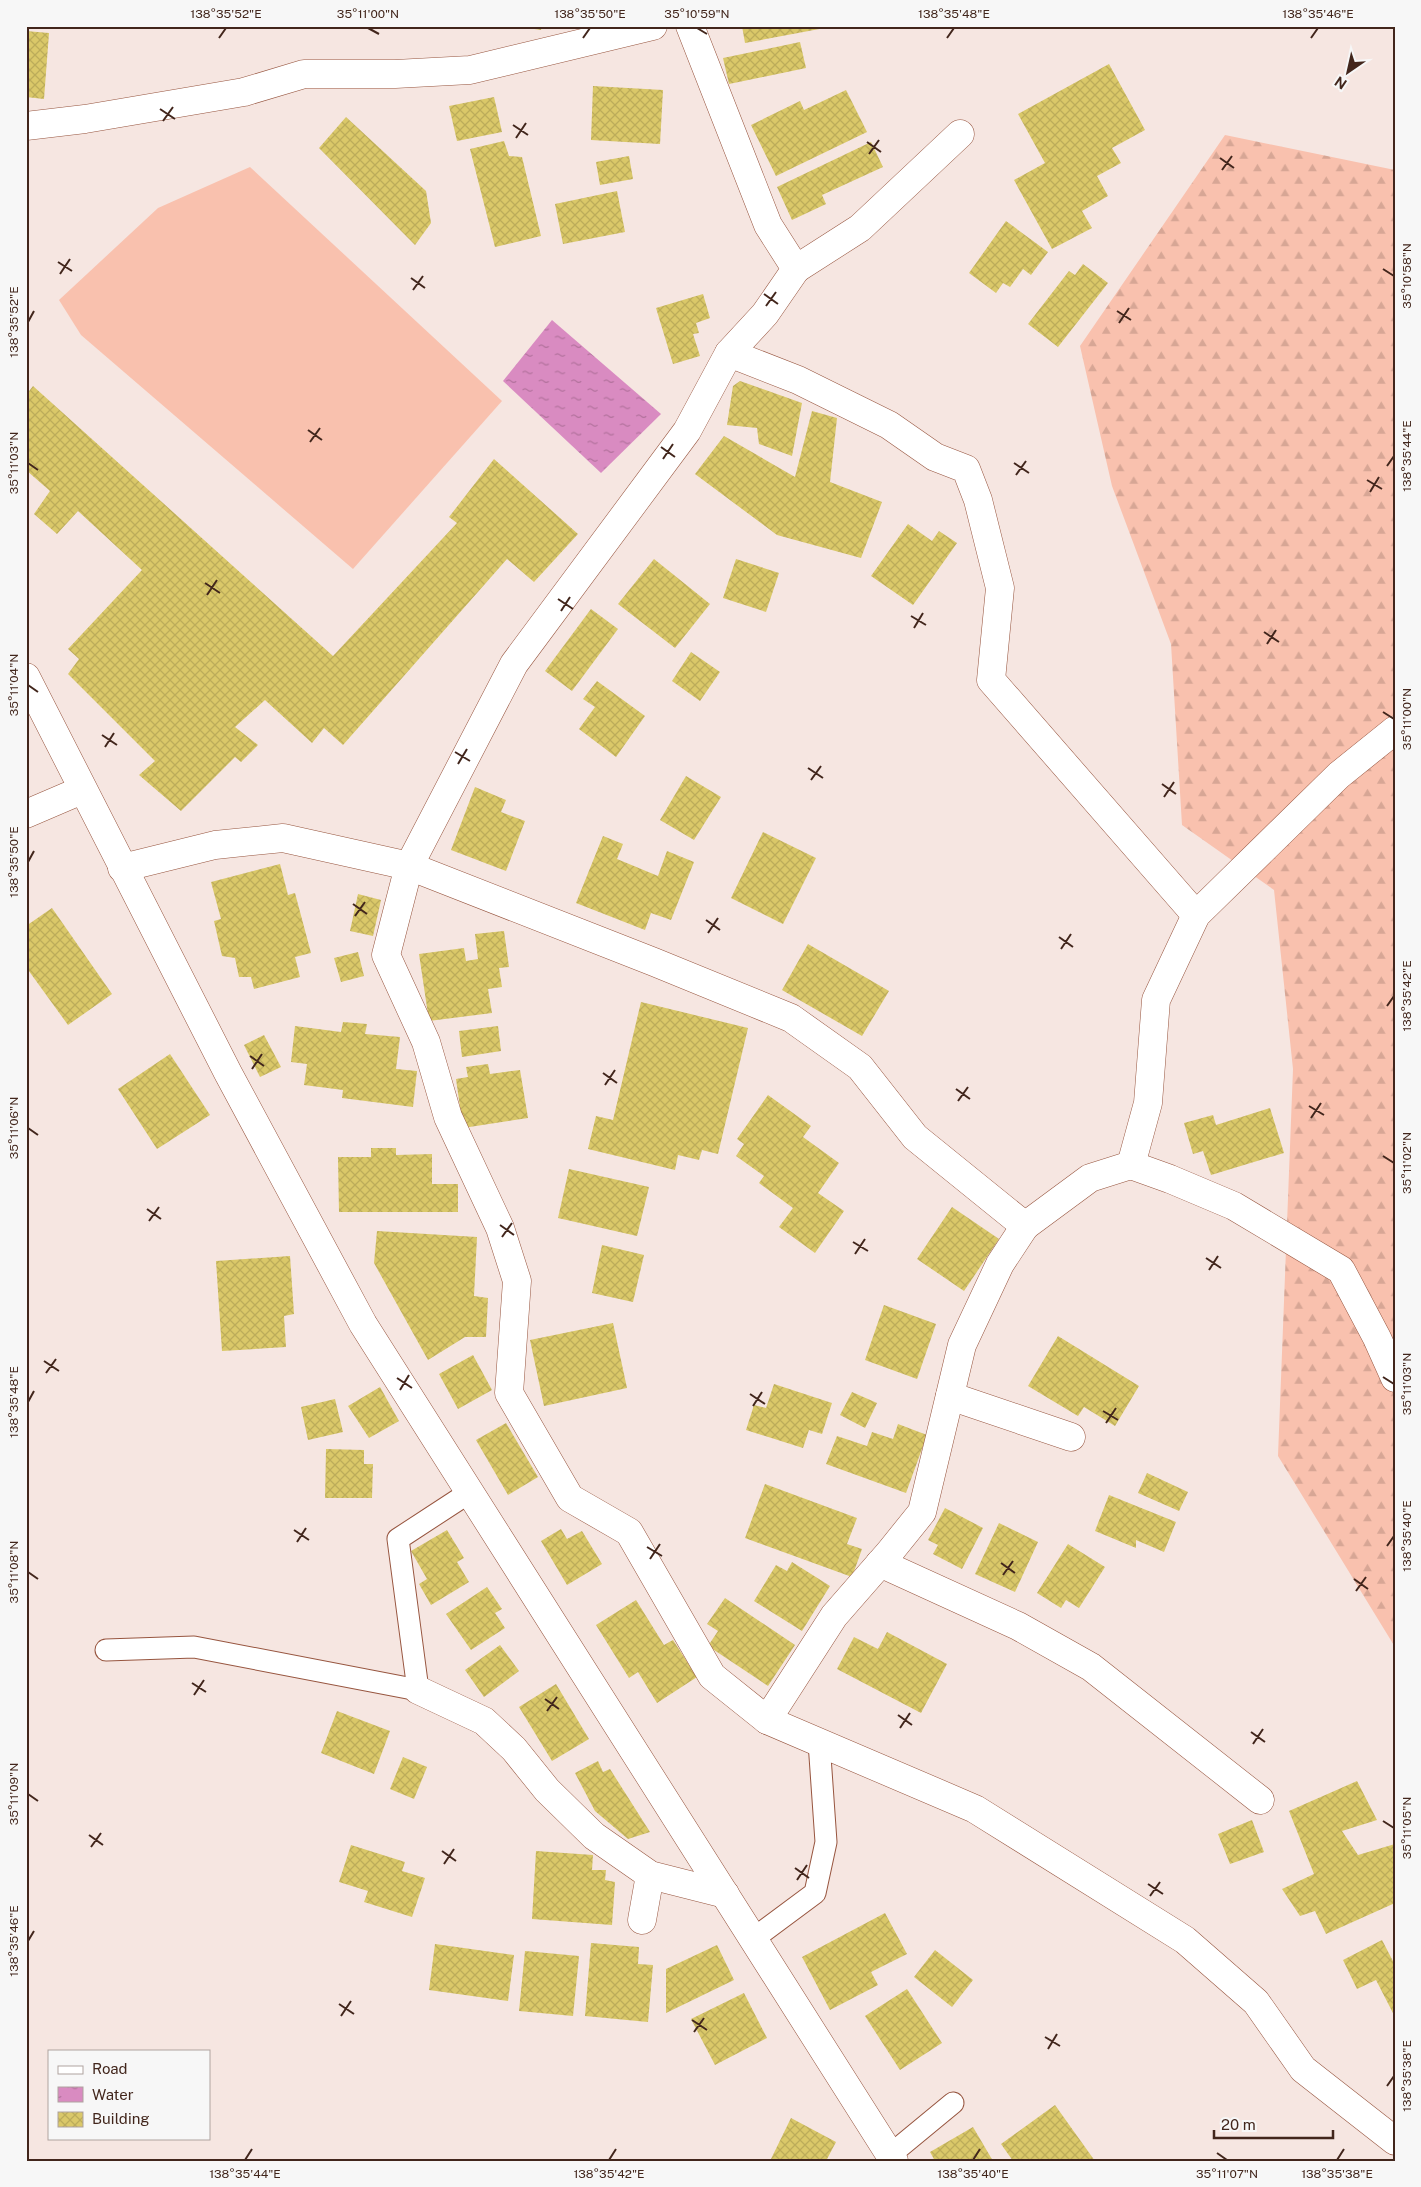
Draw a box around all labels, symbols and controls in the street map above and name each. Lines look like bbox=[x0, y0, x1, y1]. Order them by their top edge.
text: 138°35'52"E bbox=[190, 7, 262, 21]
text: 35°11'00"N bbox=[337, 7, 399, 21]
text: 138°35'50"E bbox=[554, 7, 626, 21]
text: 35°10'59"N bbox=[664, 7, 730, 21]
text: 138°35'48"E bbox=[918, 7, 990, 21]
text: 138°35'46"E bbox=[1282, 7, 1354, 21]
north arrow bbox=[1324, 48, 1374, 98]
text: N bbox=[1332, 73, 1350, 92]
text: 35°10'58"N bbox=[1400, 243, 1414, 309]
text: 138°35'52"E bbox=[7, 286, 21, 358]
text: 138°35'44"E bbox=[1400, 420, 1414, 492]
text: 35°11'03"N bbox=[7, 432, 21, 494]
text: 35°11'04"N bbox=[7, 654, 21, 716]
text: 35°11'00"N bbox=[1400, 688, 1414, 750]
text: 138°35'50"E bbox=[7, 826, 21, 898]
text: 138°35'42"E bbox=[1400, 960, 1414, 1032]
text: 35°11'06"N bbox=[7, 1097, 21, 1159]
text: 35°11'02"N bbox=[1400, 1132, 1414, 1194]
text: 35°11'03"N bbox=[1400, 1353, 1414, 1415]
text: 138°35'48"E bbox=[7, 1366, 21, 1438]
text: 138°35'40"E bbox=[1400, 1500, 1414, 1572]
text: 35°11'08"N bbox=[7, 1541, 21, 1603]
text: 35°11'09"N bbox=[7, 1763, 21, 1825]
text: 35°11'05"N bbox=[1400, 1797, 1414, 1859]
text: 138°35'46"E bbox=[7, 1905, 21, 1977]
text: 138°35'38"E bbox=[1400, 2040, 1414, 2112]
legend bbox=[48, 2050, 210, 2140]
text: Road bbox=[92, 2060, 128, 2077]
text: Water bbox=[92, 2086, 134, 2103]
scale bar bbox=[1214, 2107, 1332, 2139]
text: Building bbox=[92, 2110, 150, 2127]
text: 20 m bbox=[1221, 2116, 1256, 2133]
text: 138°35'44"E bbox=[209, 2167, 281, 2181]
text: 138°35'42"E bbox=[573, 2167, 645, 2181]
text: 138°35'40"E bbox=[937, 2167, 1009, 2181]
text: 35°11'07"N bbox=[1196, 2167, 1258, 2181]
text: 138°35'38"E bbox=[1301, 2167, 1373, 2181]

